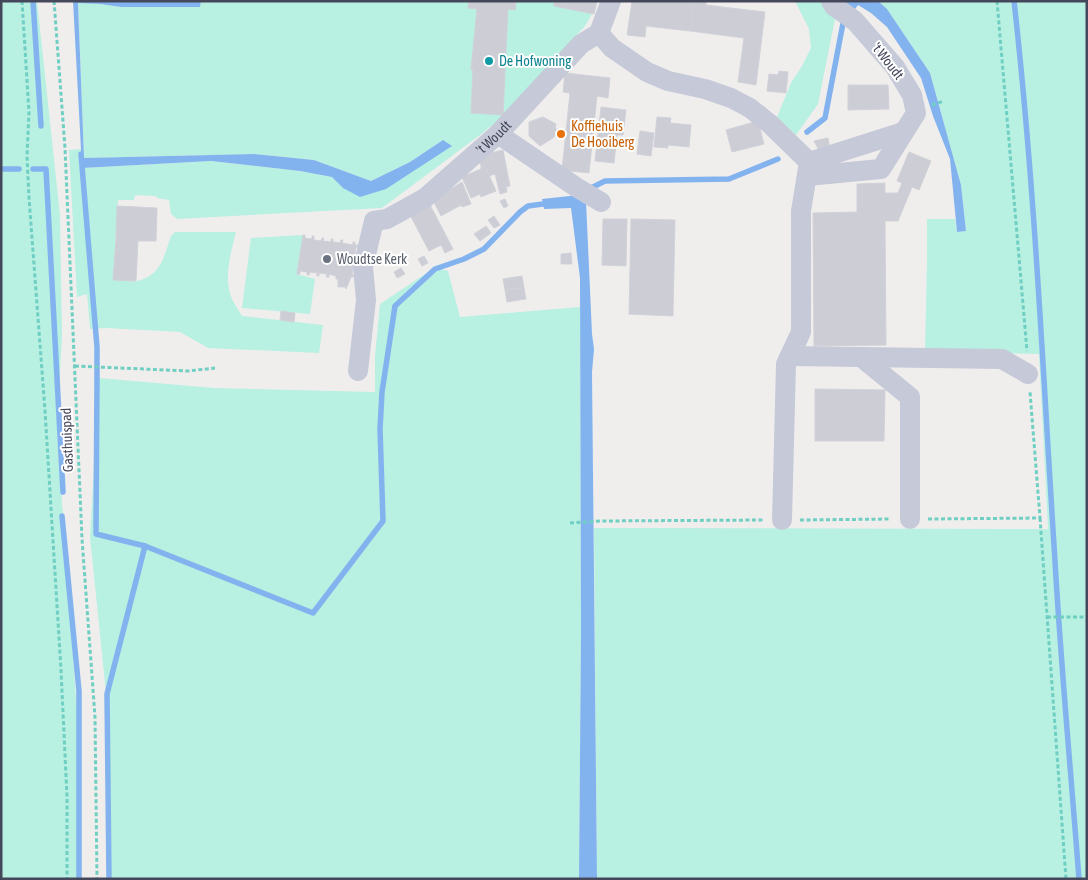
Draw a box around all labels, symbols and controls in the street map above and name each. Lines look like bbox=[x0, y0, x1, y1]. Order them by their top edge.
street label: 't Woudt bbox=[869, 40, 907, 82]
place label: De Hofwoning bbox=[499, 53, 571, 69]
marker: De Hofwoning bbox=[483, 55, 495, 67]
street label: 't Woudt bbox=[473, 117, 514, 158]
place label: Koffiehuis De Hooiberg bbox=[571, 118, 634, 150]
marker: Koffiehuis De Hooiberg bbox=[555, 128, 567, 140]
place label: Woudtse Kerk bbox=[337, 251, 407, 267]
marker: Woudtse Kerk bbox=[321, 253, 333, 265]
street label: Gasthuispad bbox=[58, 408, 76, 472]

